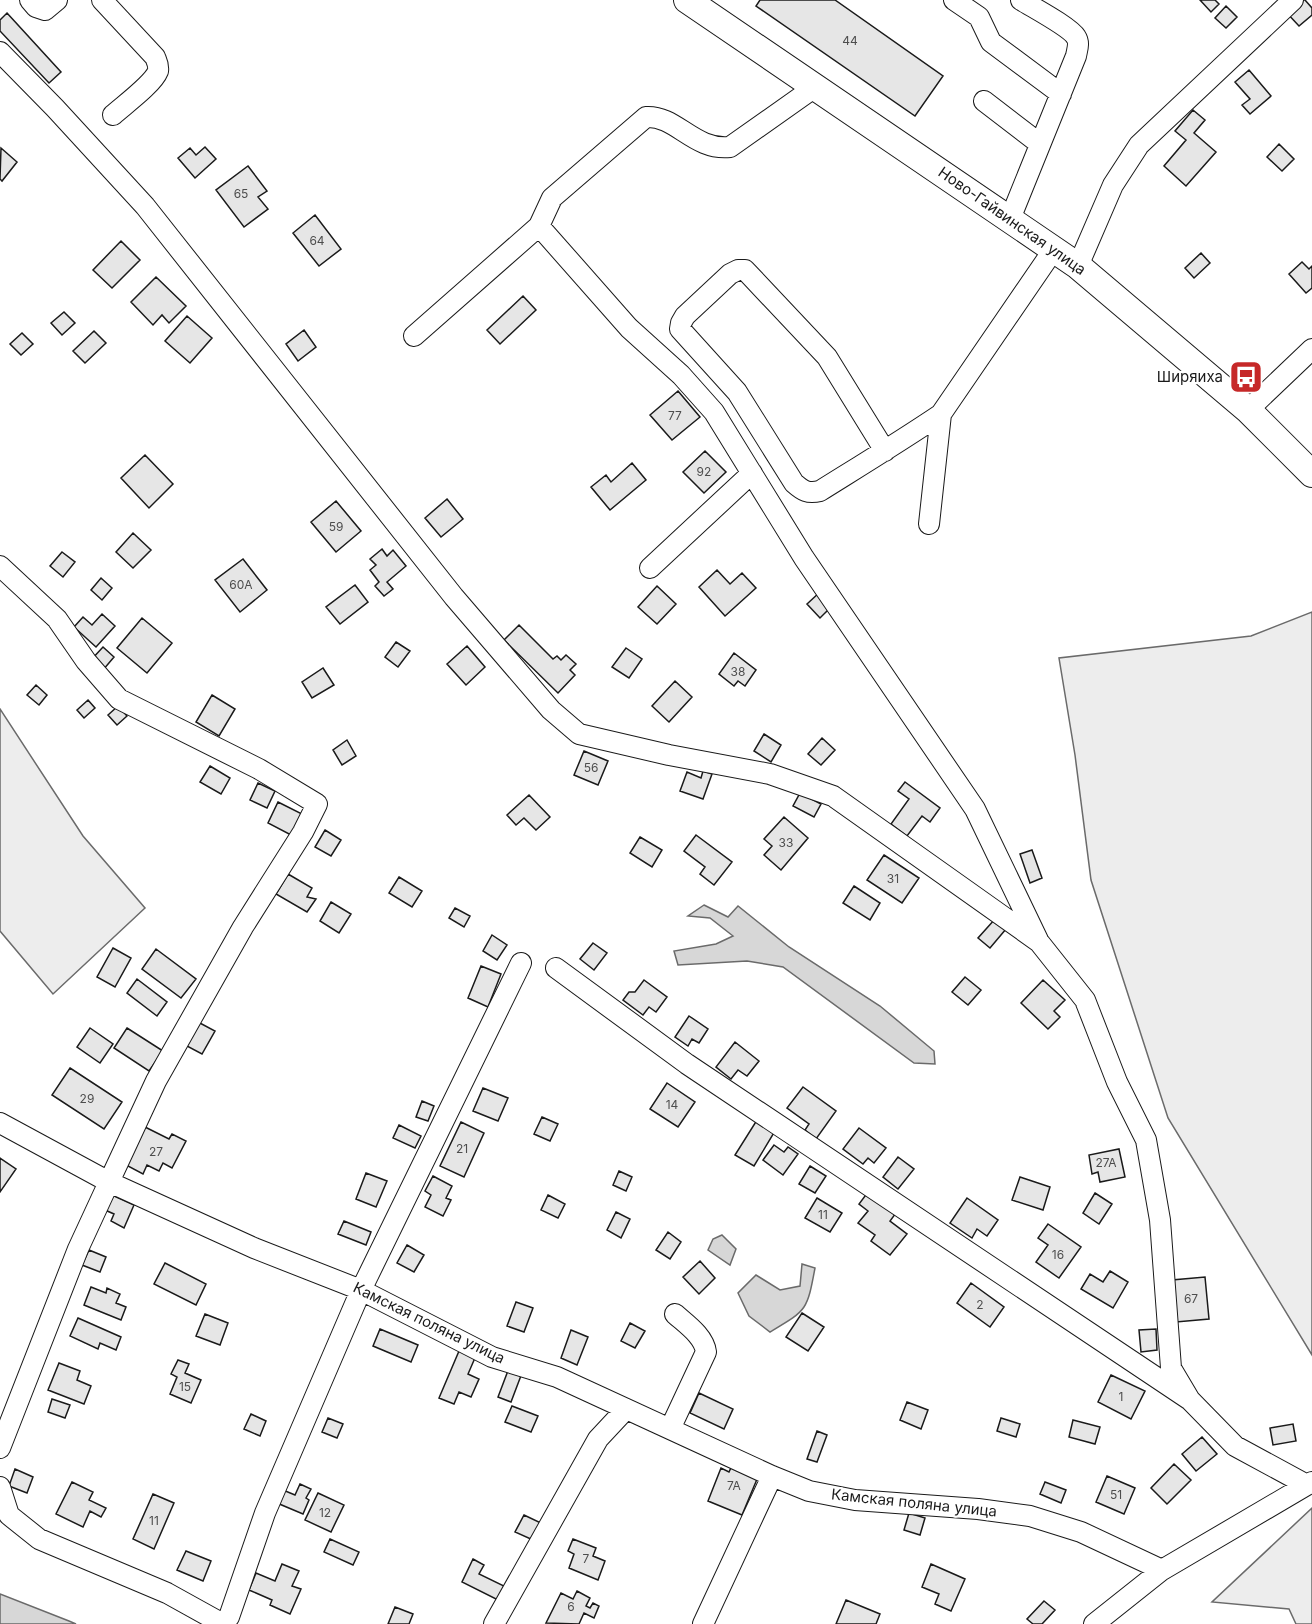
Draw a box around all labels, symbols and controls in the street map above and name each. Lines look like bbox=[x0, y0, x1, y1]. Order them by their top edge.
house number: 44 bbox=[842, 33, 858, 48]
street label: Ново-Гайвинская улица bbox=[935, 162, 1090, 279]
house number: 65 bbox=[234, 186, 248, 201]
house number: 64 bbox=[309, 233, 325, 248]
bus stop icon: Ширяиха bbox=[1228, 359, 1264, 395]
place label: Ширяиха bbox=[1157, 367, 1223, 386]
house number: 77 bbox=[668, 408, 682, 423]
house number: 92 bbox=[697, 464, 711, 479]
house number: 59 bbox=[329, 519, 343, 534]
house number: 60А bbox=[229, 577, 253, 592]
house number: 38 bbox=[731, 664, 745, 679]
house number: 56 bbox=[584, 760, 598, 775]
house number: 33 bbox=[779, 835, 793, 850]
house number: 31 bbox=[887, 871, 899, 886]
house number: 29 bbox=[80, 1091, 94, 1106]
house number: 14 bbox=[666, 1097, 679, 1112]
house number: 21 bbox=[456, 1141, 468, 1156]
house number: 27 bbox=[149, 1144, 163, 1159]
house number: 27А bbox=[1095, 1155, 1117, 1170]
house number: 11 bbox=[818, 1207, 828, 1222]
house number: 16 bbox=[1052, 1247, 1064, 1262]
street label: Камская поляна улица bbox=[350, 1277, 508, 1368]
house number: 67 bbox=[1184, 1291, 1198, 1306]
house number: 2 bbox=[976, 1297, 984, 1312]
house number: 15 bbox=[179, 1379, 191, 1394]
house number: 1 bbox=[1119, 1389, 1123, 1404]
house number: 7А bbox=[727, 1478, 741, 1493]
street label: Камская поляна улица bbox=[830, 1484, 998, 1521]
house number: 51 bbox=[1110, 1487, 1122, 1502]
house number: 12 bbox=[319, 1505, 331, 1520]
house number: 11 bbox=[149, 1513, 159, 1528]
house number: 7 bbox=[583, 1551, 590, 1566]
house number: 6 bbox=[567, 1599, 575, 1614]

